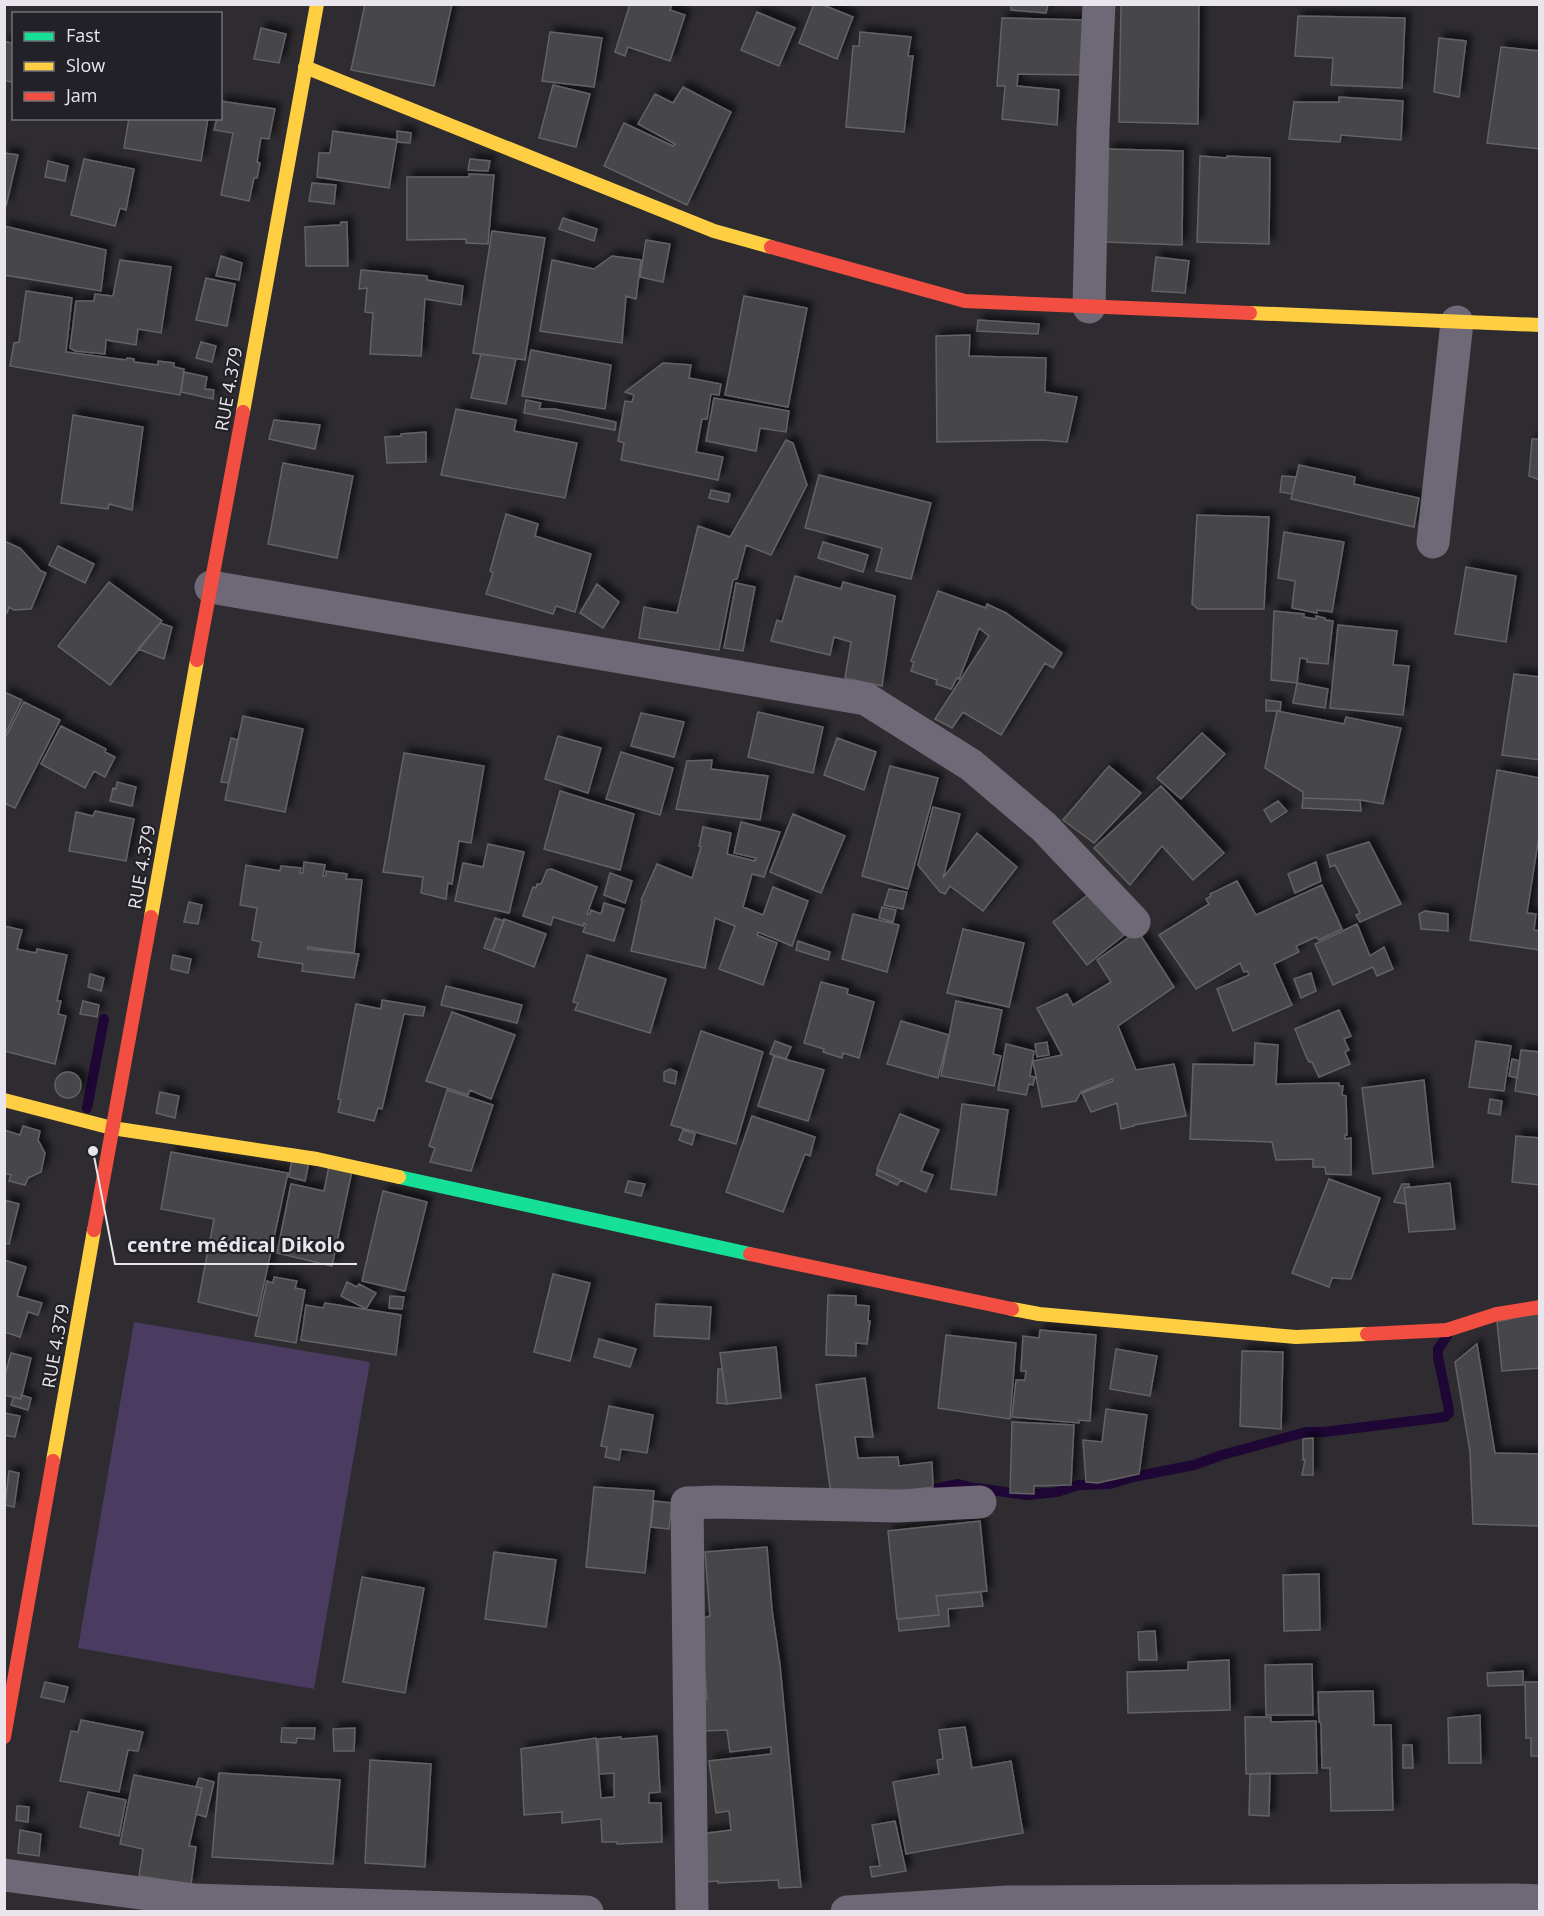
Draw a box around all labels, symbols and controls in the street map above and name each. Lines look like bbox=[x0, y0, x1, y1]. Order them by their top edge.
legend bbox=[12, 12, 222, 120]
text: Fast bbox=[66, 23, 100, 47]
text: Slow bbox=[66, 53, 105, 77]
text: Jam bbox=[64, 83, 98, 107]
street label: RUE 4.379 bbox=[209, 345, 247, 433]
street label: RUE 4.379 bbox=[122, 823, 160, 911]
callout: centre médical Dikolo bbox=[115, 1226, 357, 1264]
text: centre médical Dikolo bbox=[127, 1231, 345, 1258]
street label: RUE 4.379 bbox=[36, 1302, 74, 1390]

